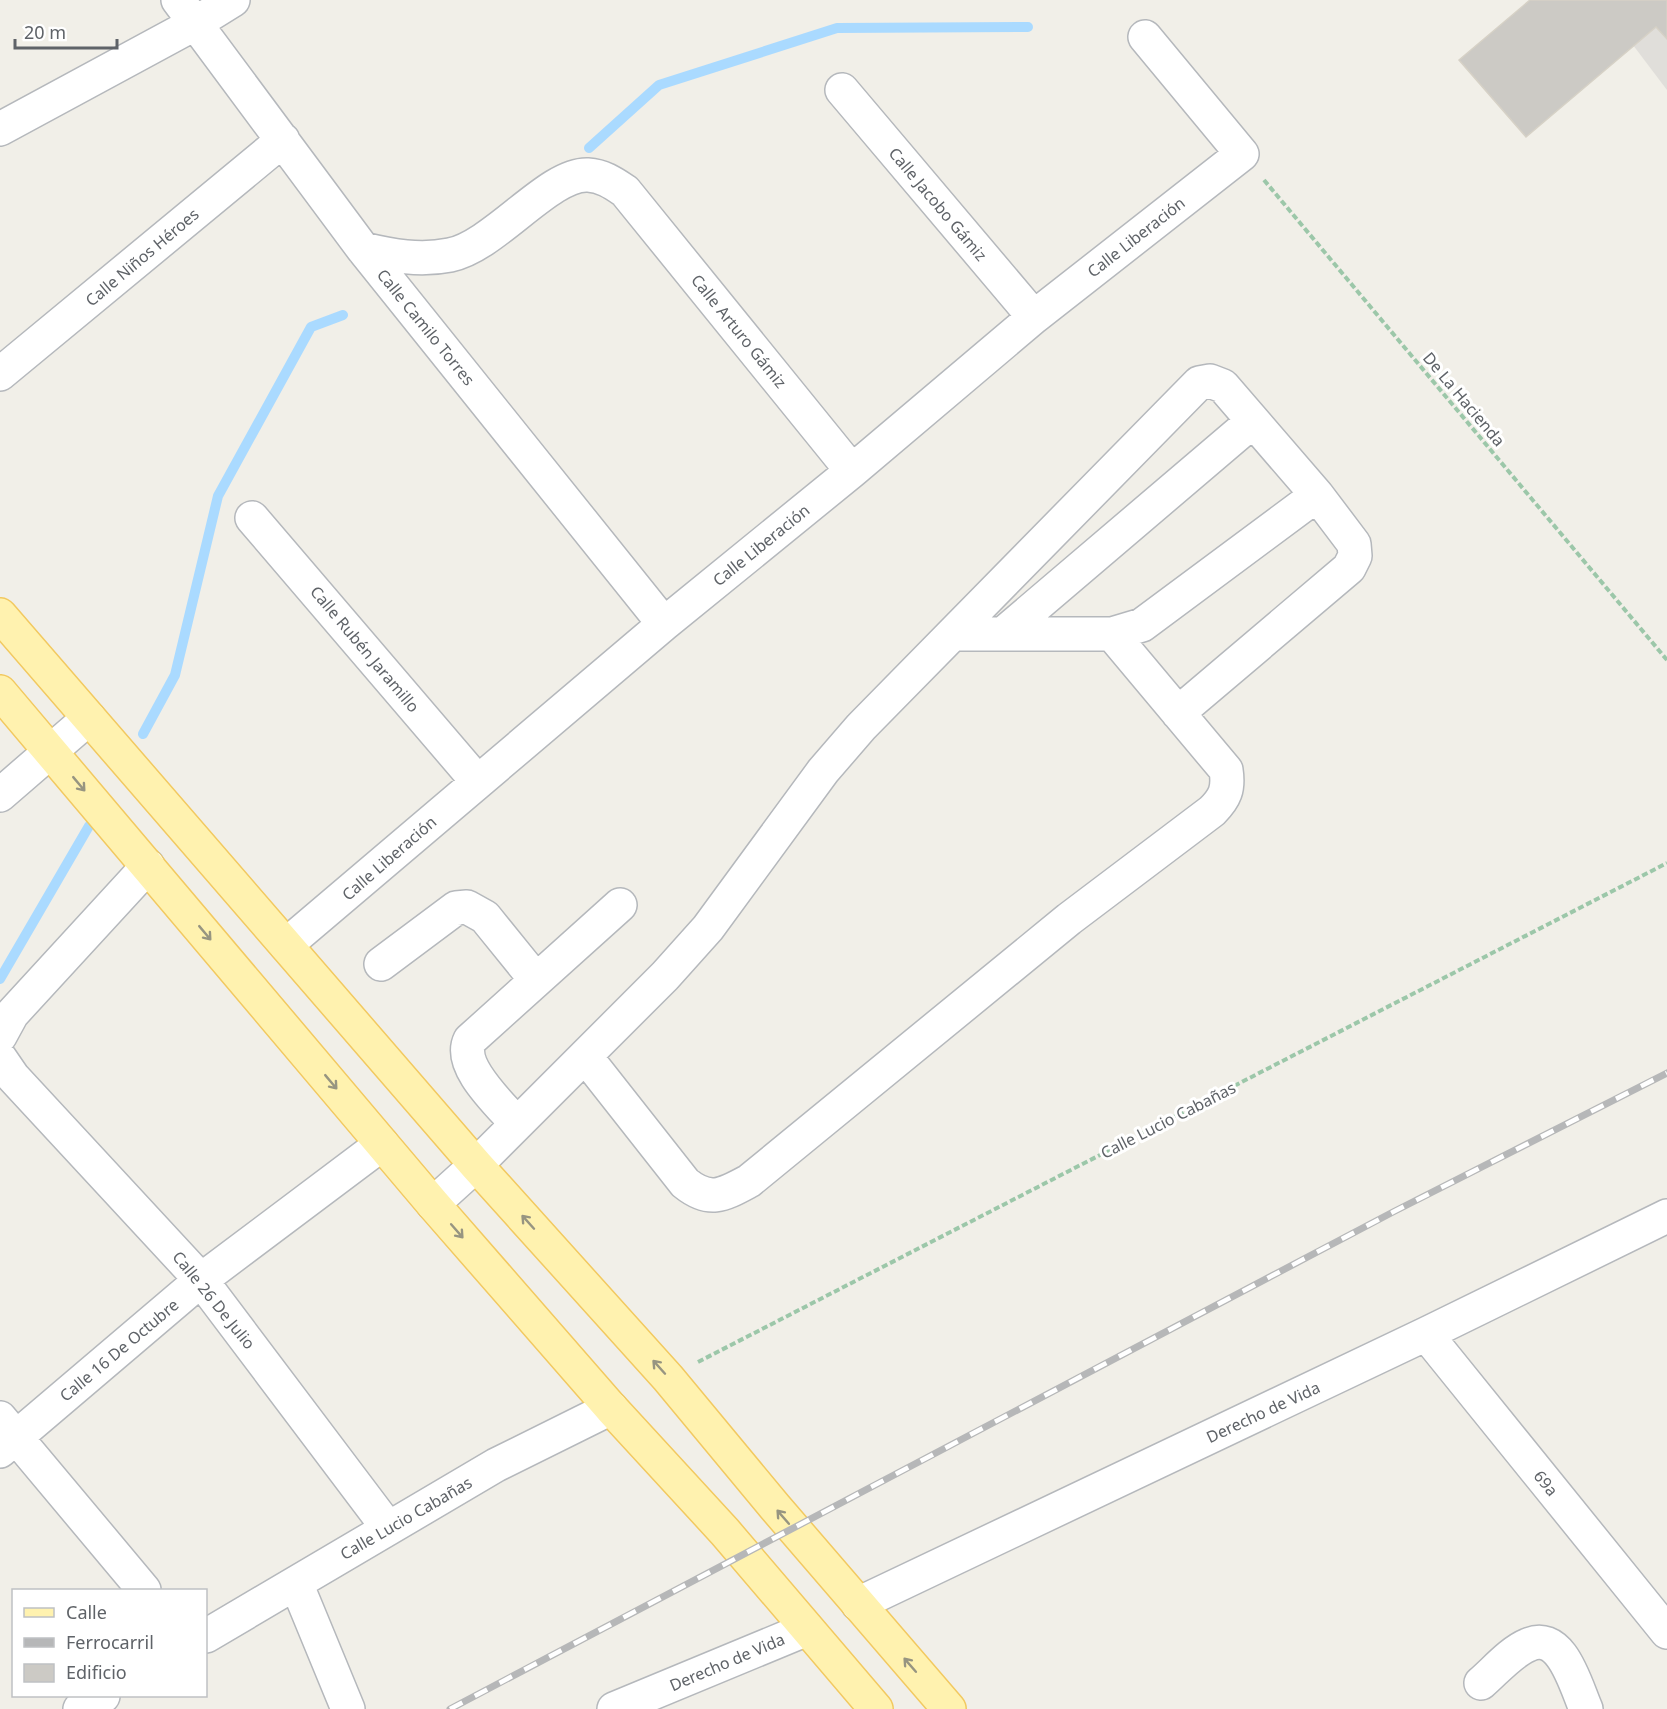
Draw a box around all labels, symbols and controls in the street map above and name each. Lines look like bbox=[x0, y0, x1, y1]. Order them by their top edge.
scale bar bbox=[15, 12, 117, 50]
text: 20 m bbox=[24, 20, 66, 44]
street label: Calle Jacobo Gámiz bbox=[884, 142, 992, 266]
street label: Calle Liberación bbox=[1083, 192, 1189, 282]
street label: Calle Niños Héroes bbox=[81, 203, 203, 311]
street label: Calle Camilo Torres bbox=[372, 264, 480, 390]
street label: Calle Arturo Gámiz bbox=[686, 270, 792, 392]
street label: De La Hacienda bbox=[1418, 347, 1510, 451]
street label: Calle Liberación bbox=[708, 499, 814, 591]
street label: Calle Rubén Jaramillo bbox=[305, 581, 425, 717]
one-way arrow bbox=[73, 776, 86, 792]
street label: Calle Liberación bbox=[337, 811, 441, 905]
one-way arrow bbox=[198, 925, 212, 940]
one-way arrow bbox=[324, 1074, 337, 1090]
street label: Calle Lucio Cabañas bbox=[1097, 1076, 1239, 1164]
one-way arrow bbox=[521, 1215, 535, 1230]
one-way arrow bbox=[450, 1223, 463, 1239]
street label: Calle 26 De Julio bbox=[168, 1246, 260, 1354]
street label: Calle 16 De Octubre bbox=[55, 1294, 183, 1406]
one-way arrow bbox=[652, 1360, 666, 1375]
street label: Derecho de Vida bbox=[1203, 1376, 1323, 1448]
street label: 69a bbox=[1529, 1465, 1563, 1501]
street label: Calle Lucio Cabañas bbox=[336, 1471, 476, 1565]
one-way arrow bbox=[776, 1510, 790, 1525]
legend bbox=[12, 1589, 207, 1697]
text: Calle bbox=[66, 1600, 107, 1624]
street label: Derecho de Vida bbox=[666, 1628, 788, 1696]
text: Ferrocarril bbox=[66, 1630, 154, 1654]
one-way arrow bbox=[904, 1657, 917, 1673]
text: Edificio bbox=[66, 1660, 127, 1684]

